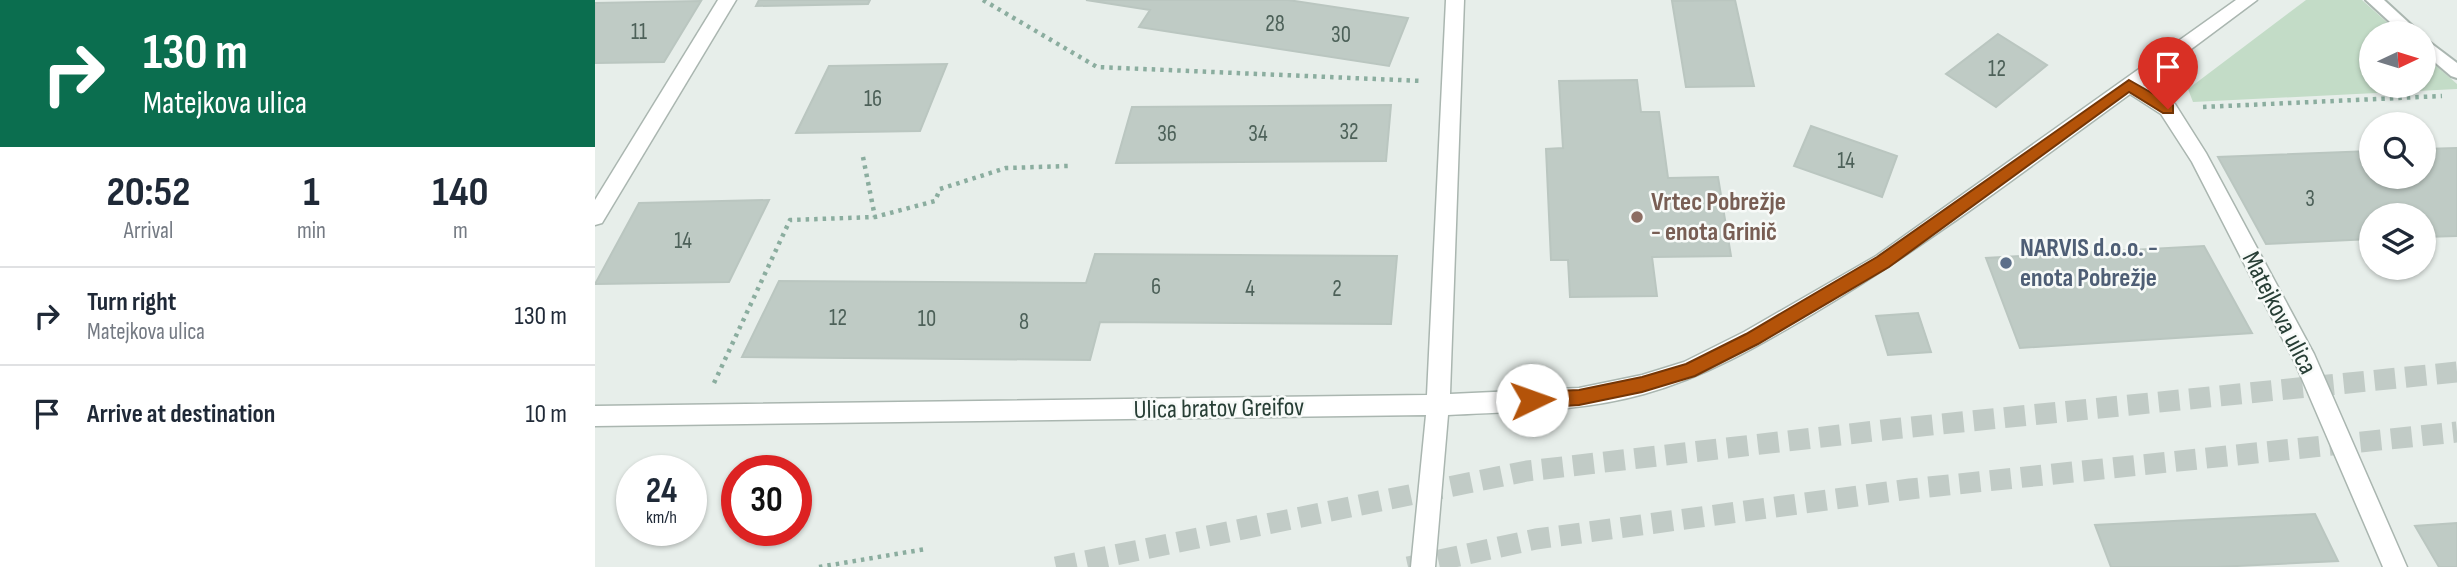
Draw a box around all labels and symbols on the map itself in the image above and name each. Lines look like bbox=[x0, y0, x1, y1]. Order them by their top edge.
house number: 28 bbox=[1265, 10, 1285, 38]
house number: 11 bbox=[631, 18, 647, 46]
house number: 30 bbox=[1331, 21, 1351, 49]
north arrow bbox=[2359, 21, 2436, 98]
pin bbox=[2138, 37, 2198, 109]
house number: 12 bbox=[1988, 55, 2006, 83]
house number: 16 bbox=[864, 85, 882, 113]
house number: 32 bbox=[1339, 118, 1359, 146]
house number: 36 bbox=[1157, 120, 1177, 148]
house number: 34 bbox=[1248, 120, 1268, 148]
house number: 14 bbox=[1837, 147, 1855, 175]
house number: 3 bbox=[2305, 185, 2315, 213]
place label: Vrtec Pobrežje - enota Grinič bbox=[1651, 187, 1786, 248]
marker: Vrtec Pobrežje - enota Grinič bbox=[1629, 209, 1645, 225]
house number: 14 bbox=[674, 227, 692, 255]
place label: NARVIS d.o.o. - enota Pobrežje bbox=[2020, 233, 2158, 294]
street label: Matejkova ulica bbox=[2235, 247, 2323, 379]
marker: NARVIS d.o.o. - enota Pobrežje bbox=[1998, 255, 2014, 271]
house number: 6 bbox=[1151, 273, 1161, 301]
house number: 4 bbox=[1245, 275, 1255, 303]
house number: 2 bbox=[1332, 275, 1342, 303]
house number: 12 bbox=[829, 304, 847, 332]
house number: 10 bbox=[918, 305, 936, 333]
house number: 8 bbox=[1019, 308, 1029, 336]
position arrow bbox=[1495, 363, 1569, 437]
street label: Ulica bratov Greifov bbox=[1133, 392, 1305, 426]
speed limit sign: 30 bbox=[721, 455, 812, 546]

